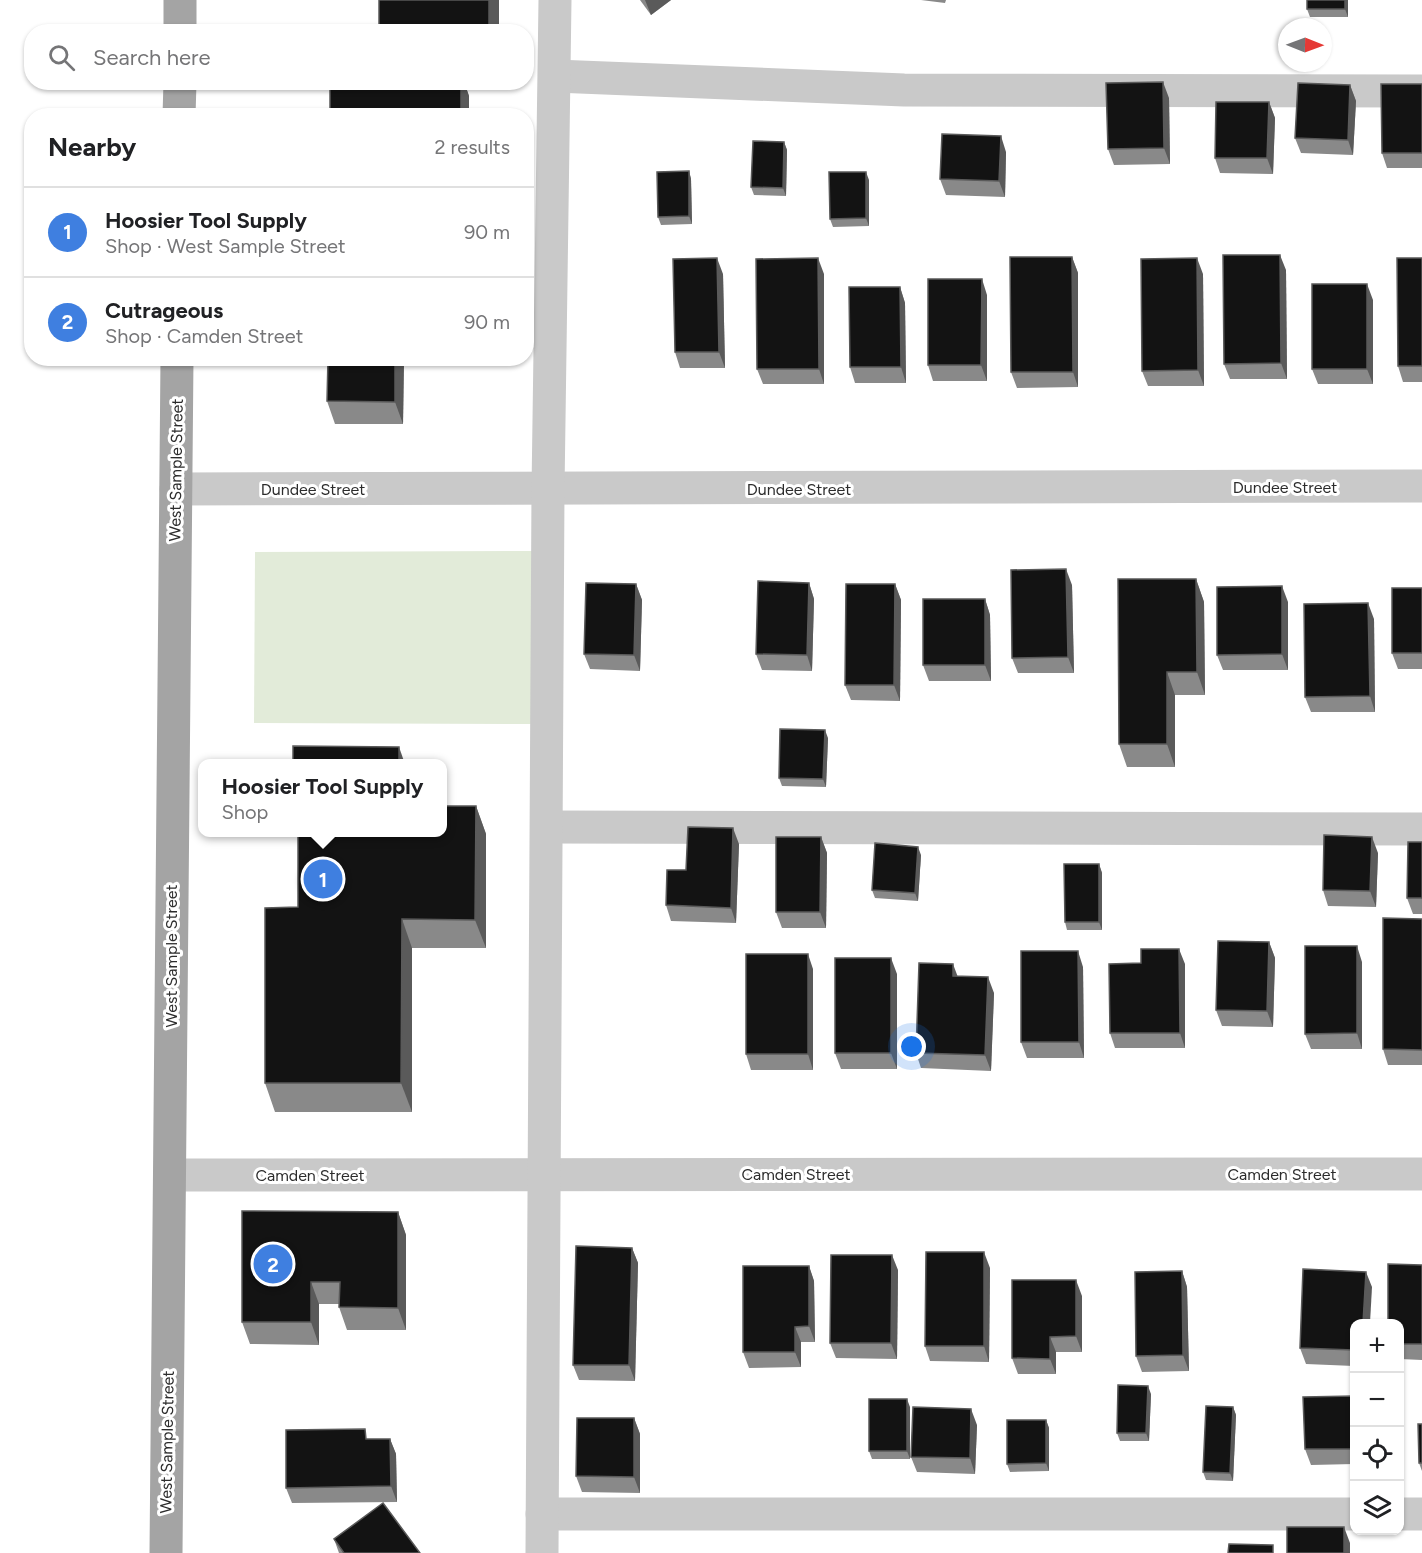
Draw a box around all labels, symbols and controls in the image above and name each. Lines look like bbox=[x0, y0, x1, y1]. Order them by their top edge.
north arrow bbox=[1278, 18, 1332, 72]
search box bbox=[24, 24, 534, 90]
icon: search bbox=[45, 41, 78, 74]
text: Search here bbox=[93, 44, 211, 71]
text: Nearby bbox=[48, 131, 136, 163]
text: 2 results bbox=[434, 135, 510, 159]
text: Hoosier Tool Supply bbox=[105, 207, 307, 234]
text: 1 bbox=[63, 220, 72, 244]
text: 90 m bbox=[464, 220, 510, 244]
text: Shop · West Sample Street bbox=[105, 234, 346, 258]
text: Cutrageous bbox=[105, 297, 223, 324]
text: 2 bbox=[62, 310, 73, 334]
text: 90 m bbox=[464, 310, 510, 334]
text: Shop · Camden Street bbox=[105, 324, 303, 348]
street label: West Sample Street bbox=[165, 398, 187, 542]
street label: Dundee Street bbox=[1233, 478, 1337, 497]
street label: Dundee Street bbox=[261, 480, 365, 499]
street label: Dundee Street bbox=[747, 480, 851, 499]
popup bbox=[198, 759, 447, 837]
text: Hoosier Tool Supply bbox=[222, 773, 423, 800]
text: Shop bbox=[222, 800, 268, 824]
pin: 1 bbox=[304, 856, 342, 902]
street label: West Sample Street bbox=[162, 885, 181, 1027]
your location bbox=[897, 1032, 926, 1061]
street label: Camden Street bbox=[741, 1165, 851, 1184]
street label: Camden Street bbox=[1227, 1165, 1337, 1184]
street label: Camden Street bbox=[255, 1166, 365, 1185]
pin: 2 bbox=[254, 1242, 292, 1286]
map controls bbox=[1350, 1319, 1404, 1535]
button: + bbox=[1350, 1319, 1404, 1373]
street label: West Sample Street bbox=[156, 1370, 178, 1514]
button: − bbox=[1350, 1373, 1404, 1427]
button: locate bbox=[1350, 1427, 1404, 1481]
button: layers bbox=[1350, 1481, 1404, 1535]

